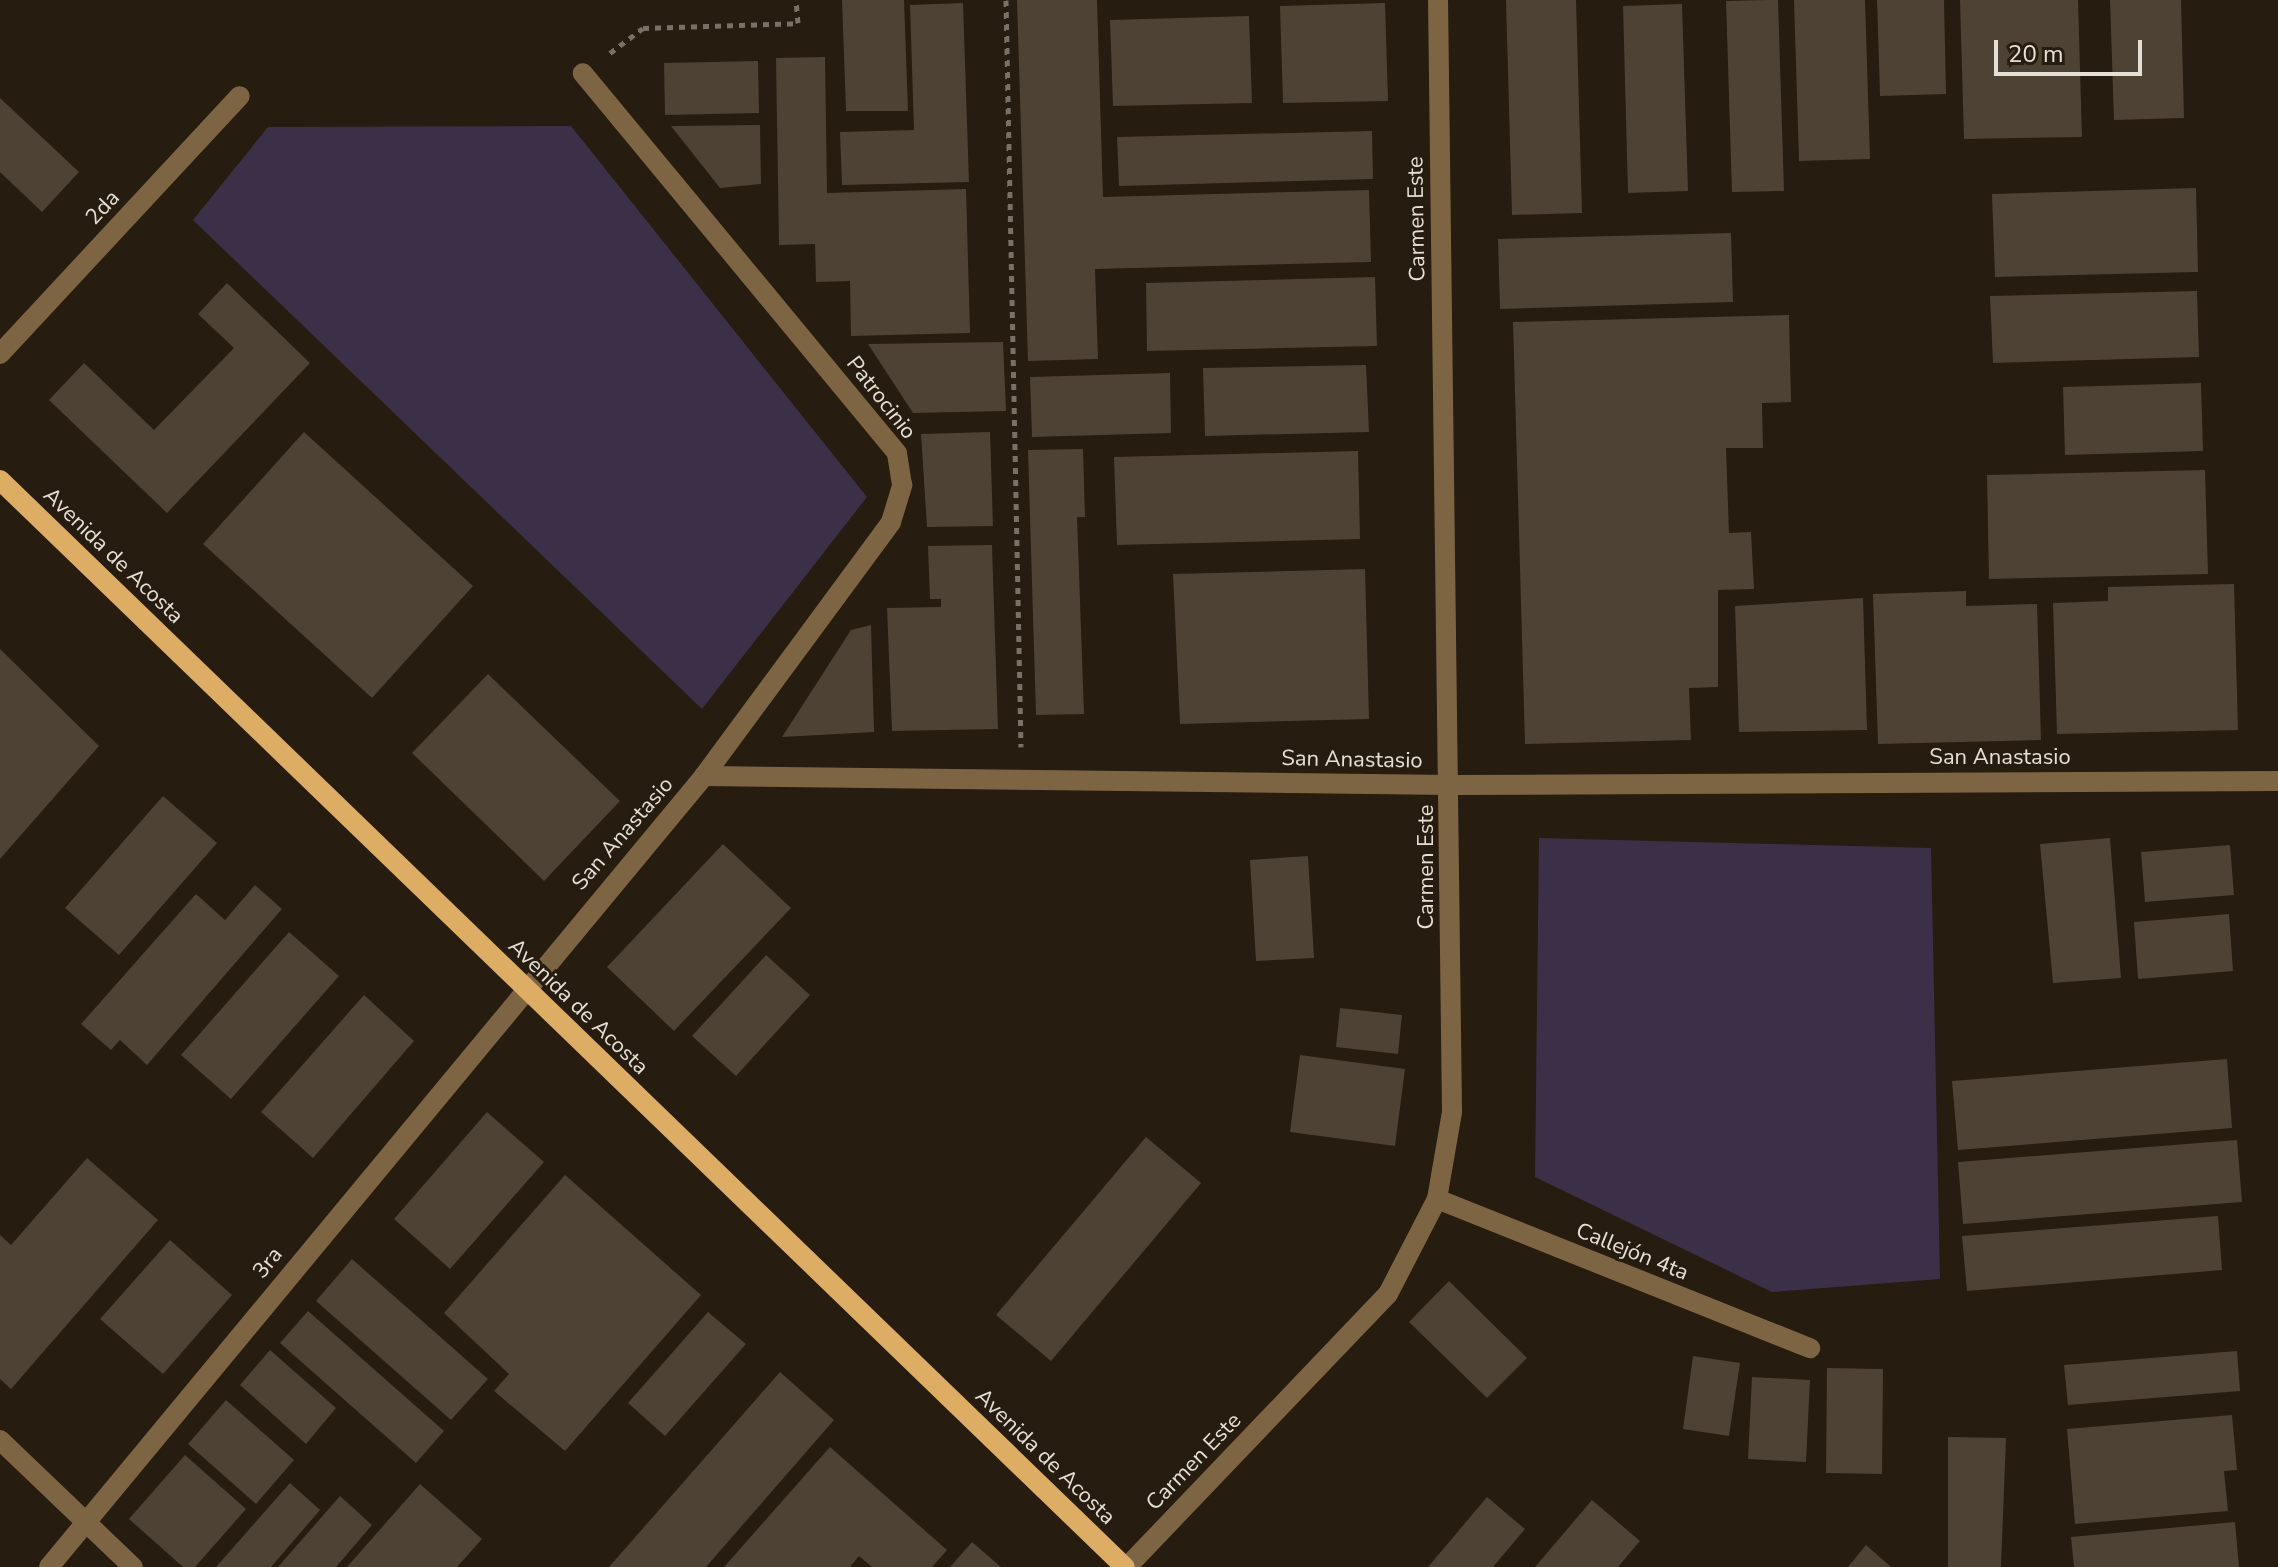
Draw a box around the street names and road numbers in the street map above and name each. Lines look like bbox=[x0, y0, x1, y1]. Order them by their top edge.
street label: Carmen Este bbox=[1403, 156, 1431, 282]
street label: 2da bbox=[80, 185, 126, 231]
street label: Patrocinio bbox=[840, 351, 922, 445]
street label: Avenida de Acosta bbox=[38, 483, 188, 629]
street label: San Anastasio bbox=[1929, 745, 2071, 771]
street label: San Anastasio bbox=[1281, 746, 1423, 774]
street label: San Anastasio bbox=[567, 772, 679, 896]
street label: Carmen Este bbox=[1414, 804, 1440, 930]
street label: Avenida de Acosta bbox=[503, 934, 653, 1080]
street label: Callejón 4ta bbox=[1572, 1217, 1692, 1287]
street label: 3ra bbox=[247, 1242, 289, 1284]
street label: Avenida de Acosta bbox=[970, 1384, 1120, 1530]
street label: Carmen Este bbox=[1141, 1408, 1247, 1516]

